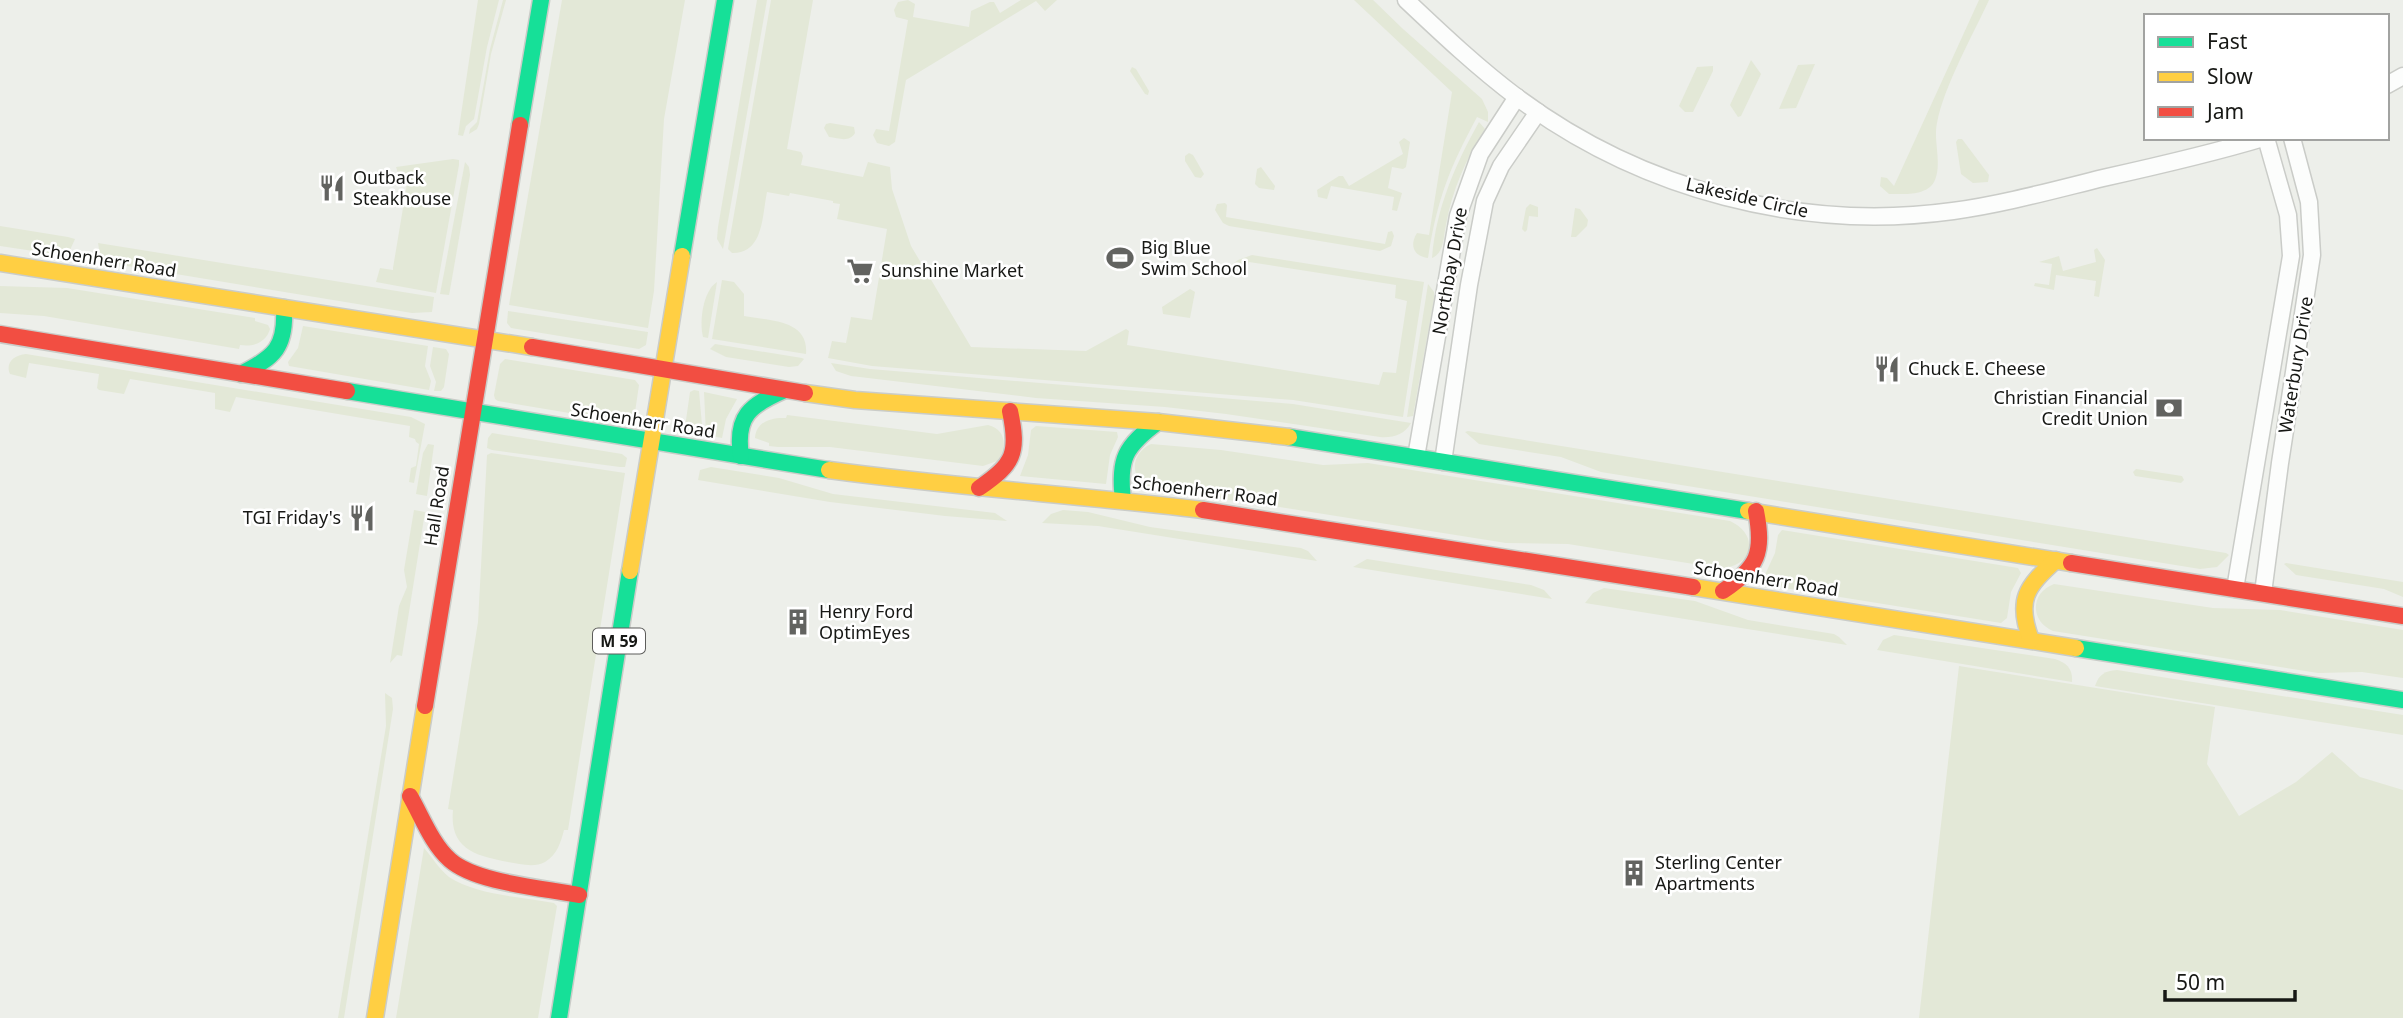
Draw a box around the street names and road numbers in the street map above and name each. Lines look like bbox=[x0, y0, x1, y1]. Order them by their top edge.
street label: Lakeside Circle bbox=[1684, 171, 1811, 223]
street label: Northbay Drive bbox=[1426, 205, 1472, 337]
street label: Schoenherr Road bbox=[30, 236, 178, 282]
street label: Waterbury Drive bbox=[2272, 295, 2318, 435]
street label: Schoenherr Road bbox=[569, 397, 717, 443]
street label: Hall Road bbox=[418, 464, 454, 548]
street label: Schoenherr Road bbox=[1131, 469, 1279, 511]
street label: Schoenherr Road bbox=[1692, 555, 1840, 601]
road number: M 59 bbox=[593, 628, 645, 654]

